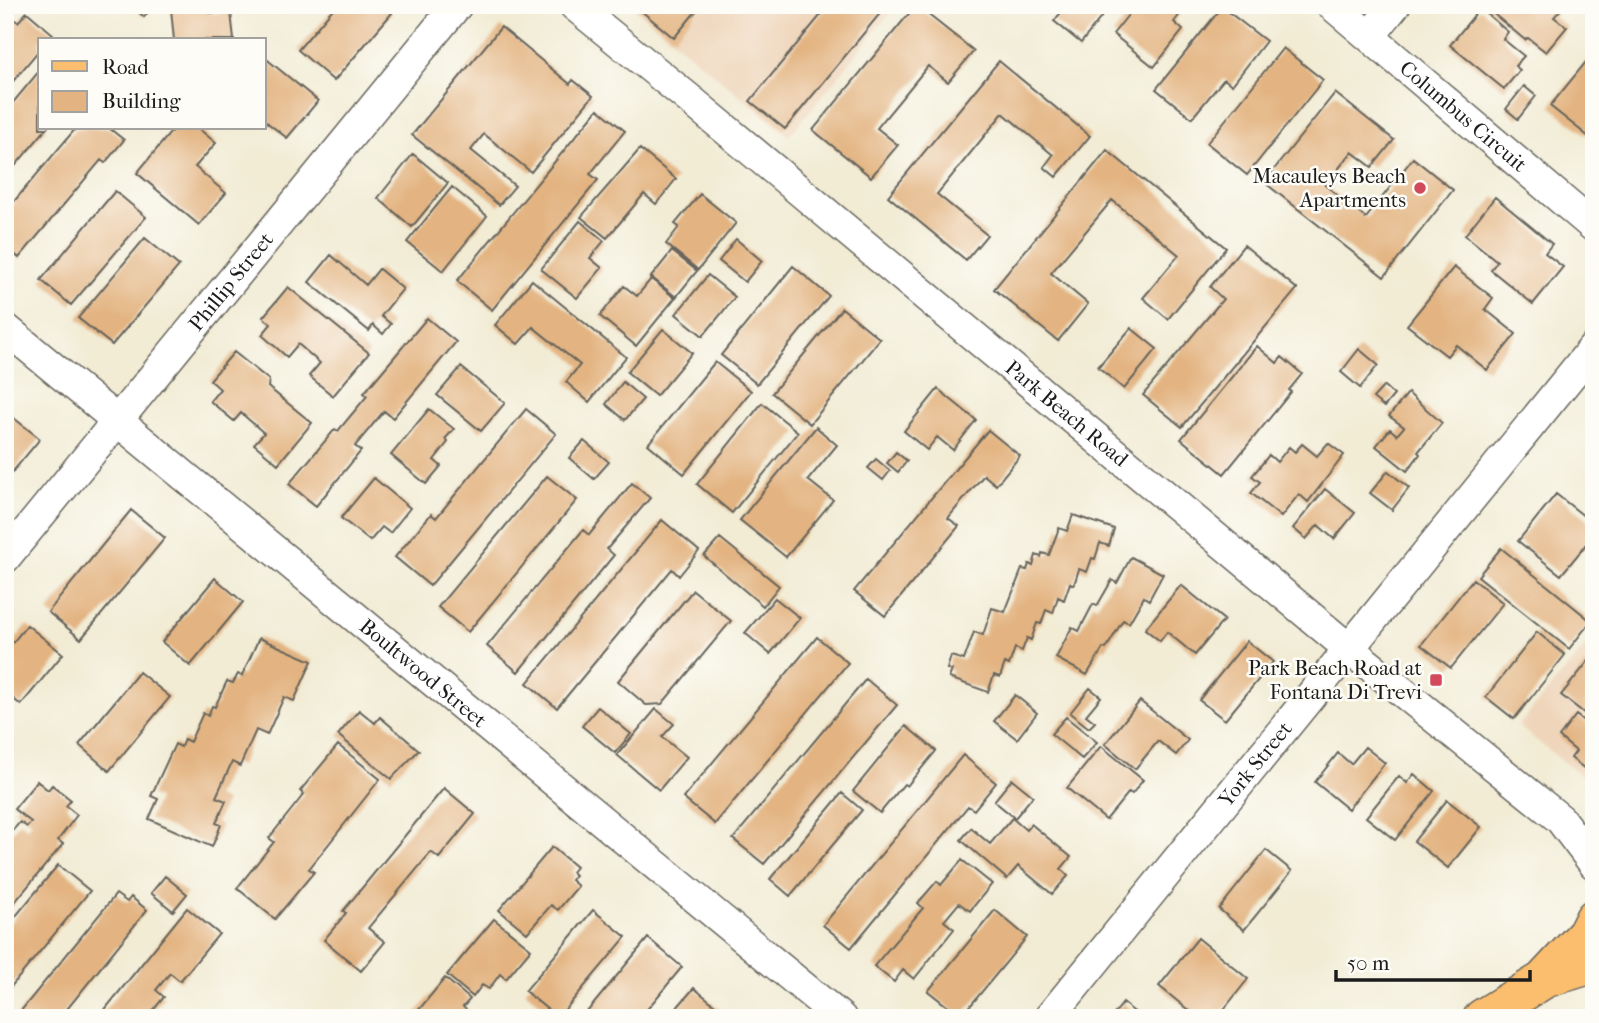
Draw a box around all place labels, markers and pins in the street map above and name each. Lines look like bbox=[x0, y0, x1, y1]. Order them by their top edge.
place label: Macauleys Beach Apartments bbox=[1252, 164, 1406, 212]
marker: Macauleys Beach Apartments bbox=[1412, 180, 1428, 196]
place label: Park Beach Road at Fontana Di Trevi bbox=[1248, 656, 1422, 704]
marker: Park Beach Road at Fontana Di Trevi bbox=[1428, 672, 1444, 688]

